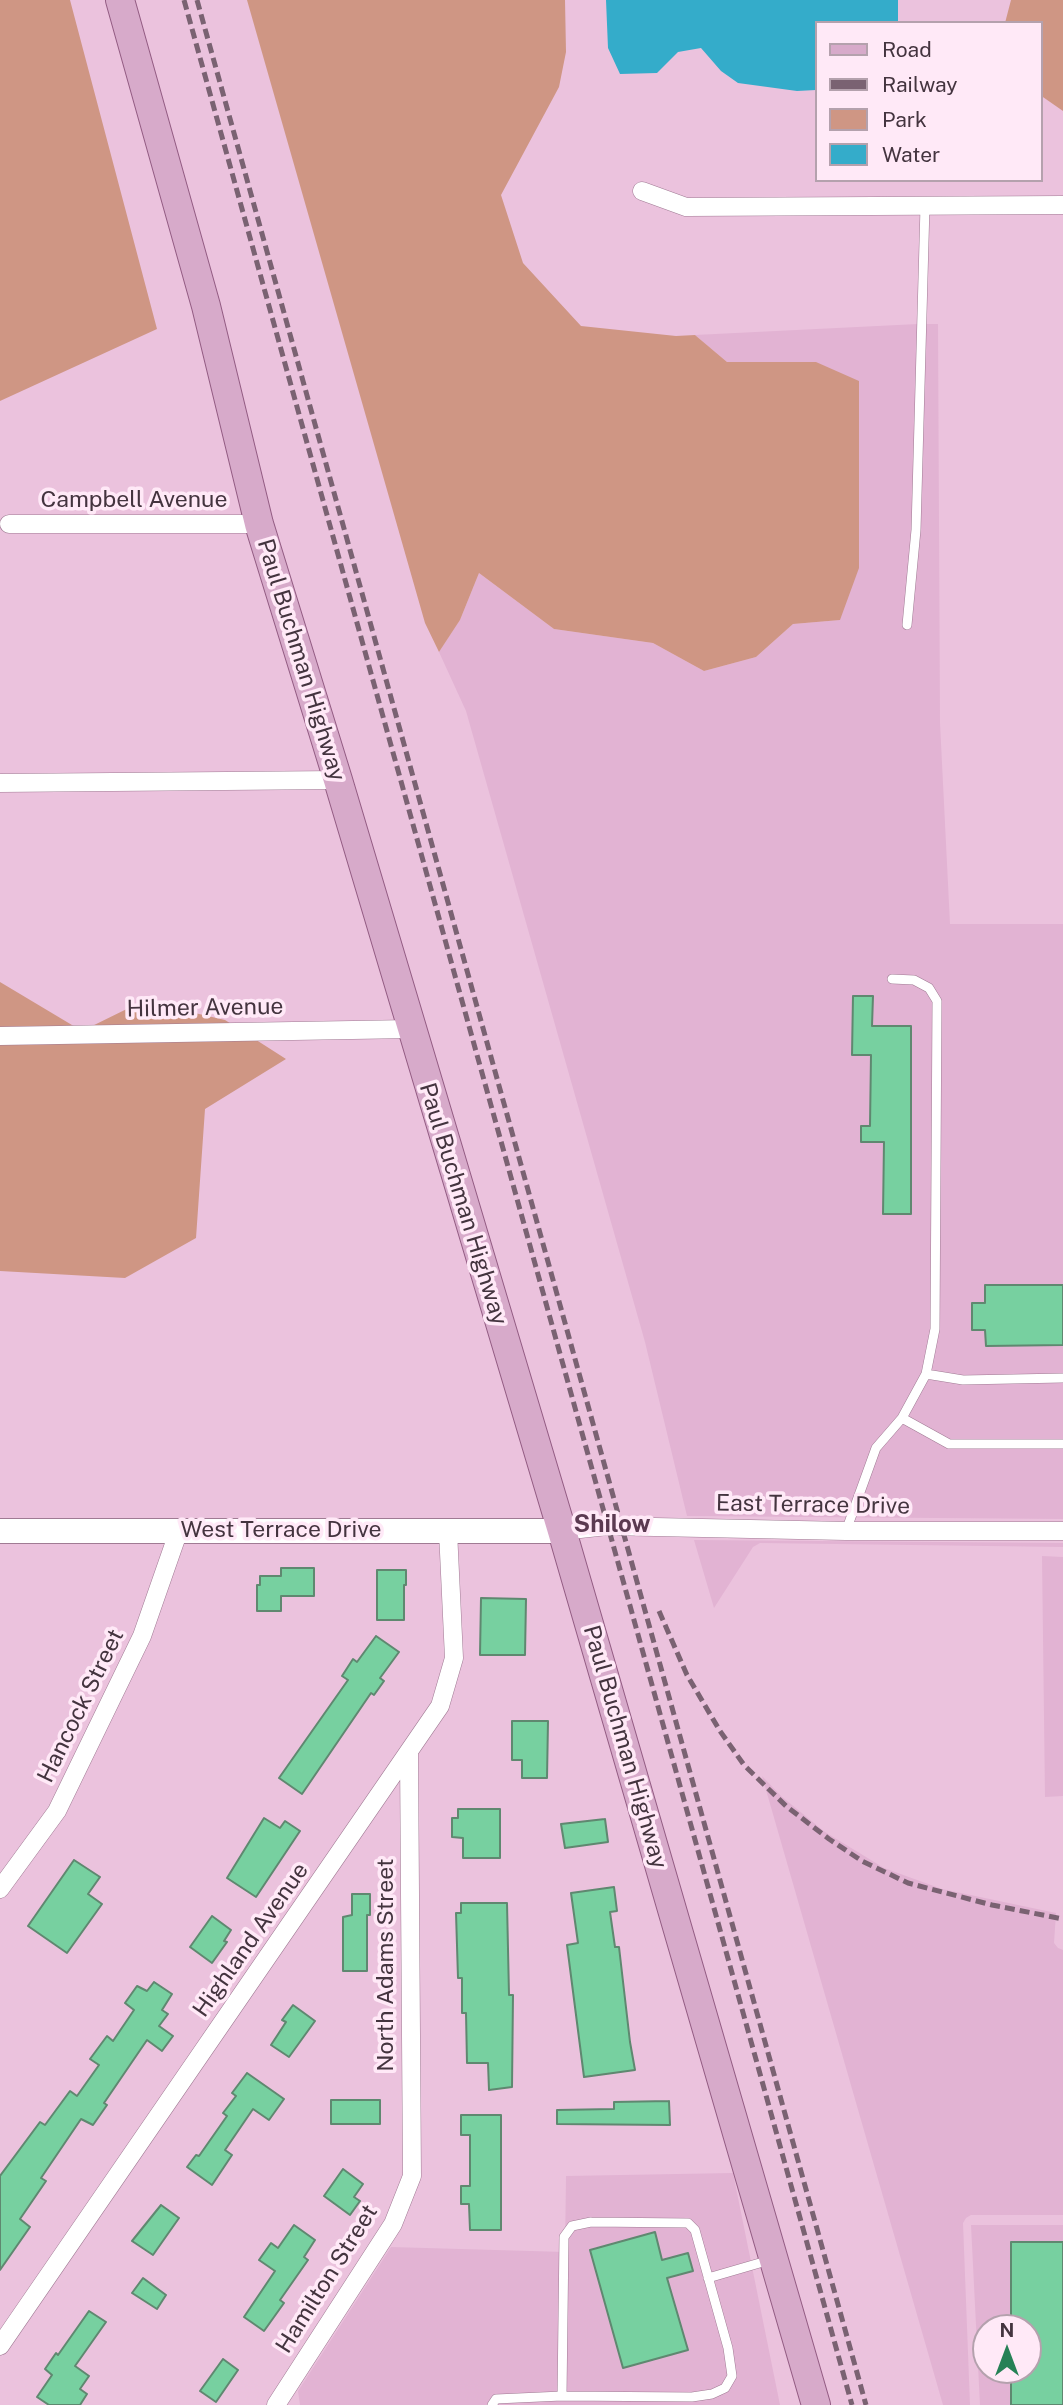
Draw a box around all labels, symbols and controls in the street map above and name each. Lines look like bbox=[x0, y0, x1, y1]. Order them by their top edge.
legend bbox=[814, 21, 1042, 182]
text: Road bbox=[882, 37, 932, 62]
text: Railway bbox=[882, 72, 958, 97]
text: Park bbox=[882, 107, 927, 132]
text: Water bbox=[882, 142, 940, 167]
street label: Campbell Avenue bbox=[41, 486, 227, 514]
street label: Paul Buchman Highway bbox=[251, 536, 351, 784]
street label: Hilmer Avenue bbox=[126, 993, 284, 1023]
street label: Paul Buchman Highway bbox=[413, 1080, 513, 1328]
street label: East Terrace Drive bbox=[716, 1490, 910, 1520]
district label: Shilow bbox=[574, 1511, 650, 1539]
street label: West Terrace Drive bbox=[180, 1516, 382, 1544]
street label: Paul Buchman Highway bbox=[577, 1622, 673, 1872]
street label: Hancock Street bbox=[32, 1625, 130, 1787]
street label: Highland Avenue bbox=[188, 1858, 314, 2022]
street label: North Adams Street bbox=[372, 1858, 400, 2072]
street label: Hamilton Street bbox=[270, 2200, 384, 2358]
north arrow bbox=[972, 2314, 1042, 2384]
text: N bbox=[1000, 2319, 1014, 2341]

